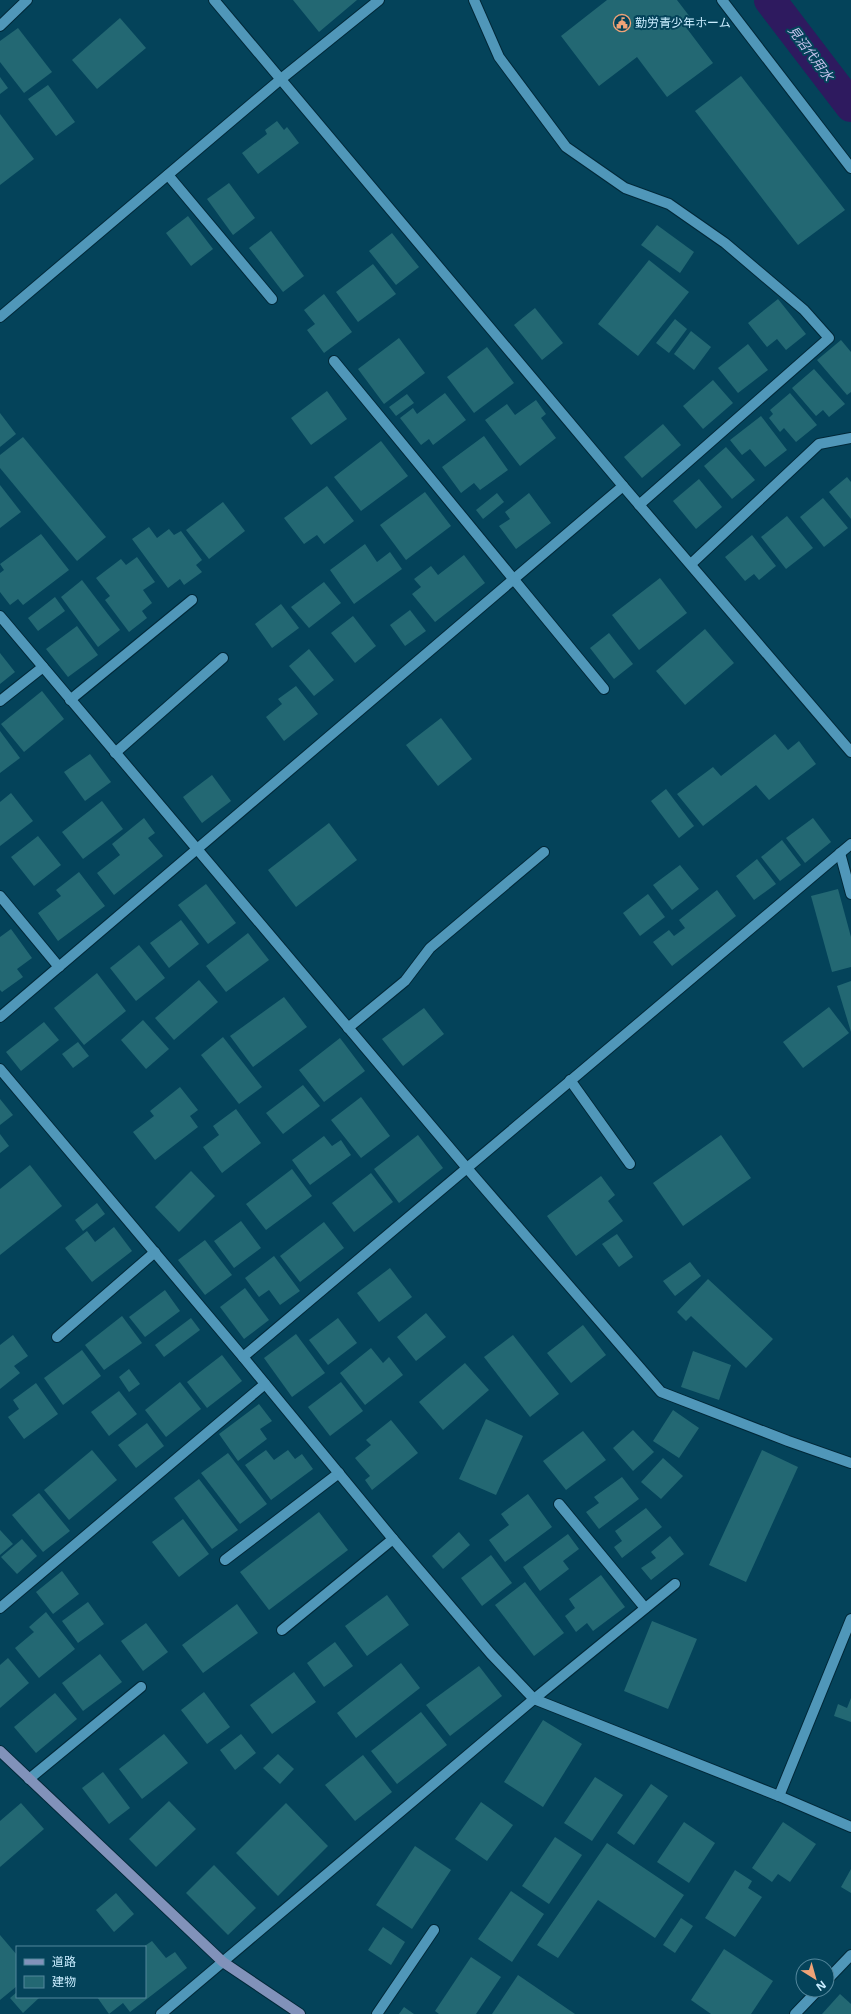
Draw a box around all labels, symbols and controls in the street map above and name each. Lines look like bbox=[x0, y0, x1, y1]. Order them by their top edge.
public building icon: 勤労青少年ホーム bbox=[612, 13, 632, 33]
place label: 勤労青少年ホーム bbox=[635, 14, 731, 31]
water label: 見沼代用水 bbox=[784, 22, 839, 86]
legend bbox=[16, 1946, 146, 1998]
text: 道路 bbox=[52, 1953, 76, 1970]
north arrow bbox=[795, 1958, 835, 1998]
text: 建物 bbox=[52, 1973, 76, 1990]
text: N bbox=[813, 1978, 829, 1995]

